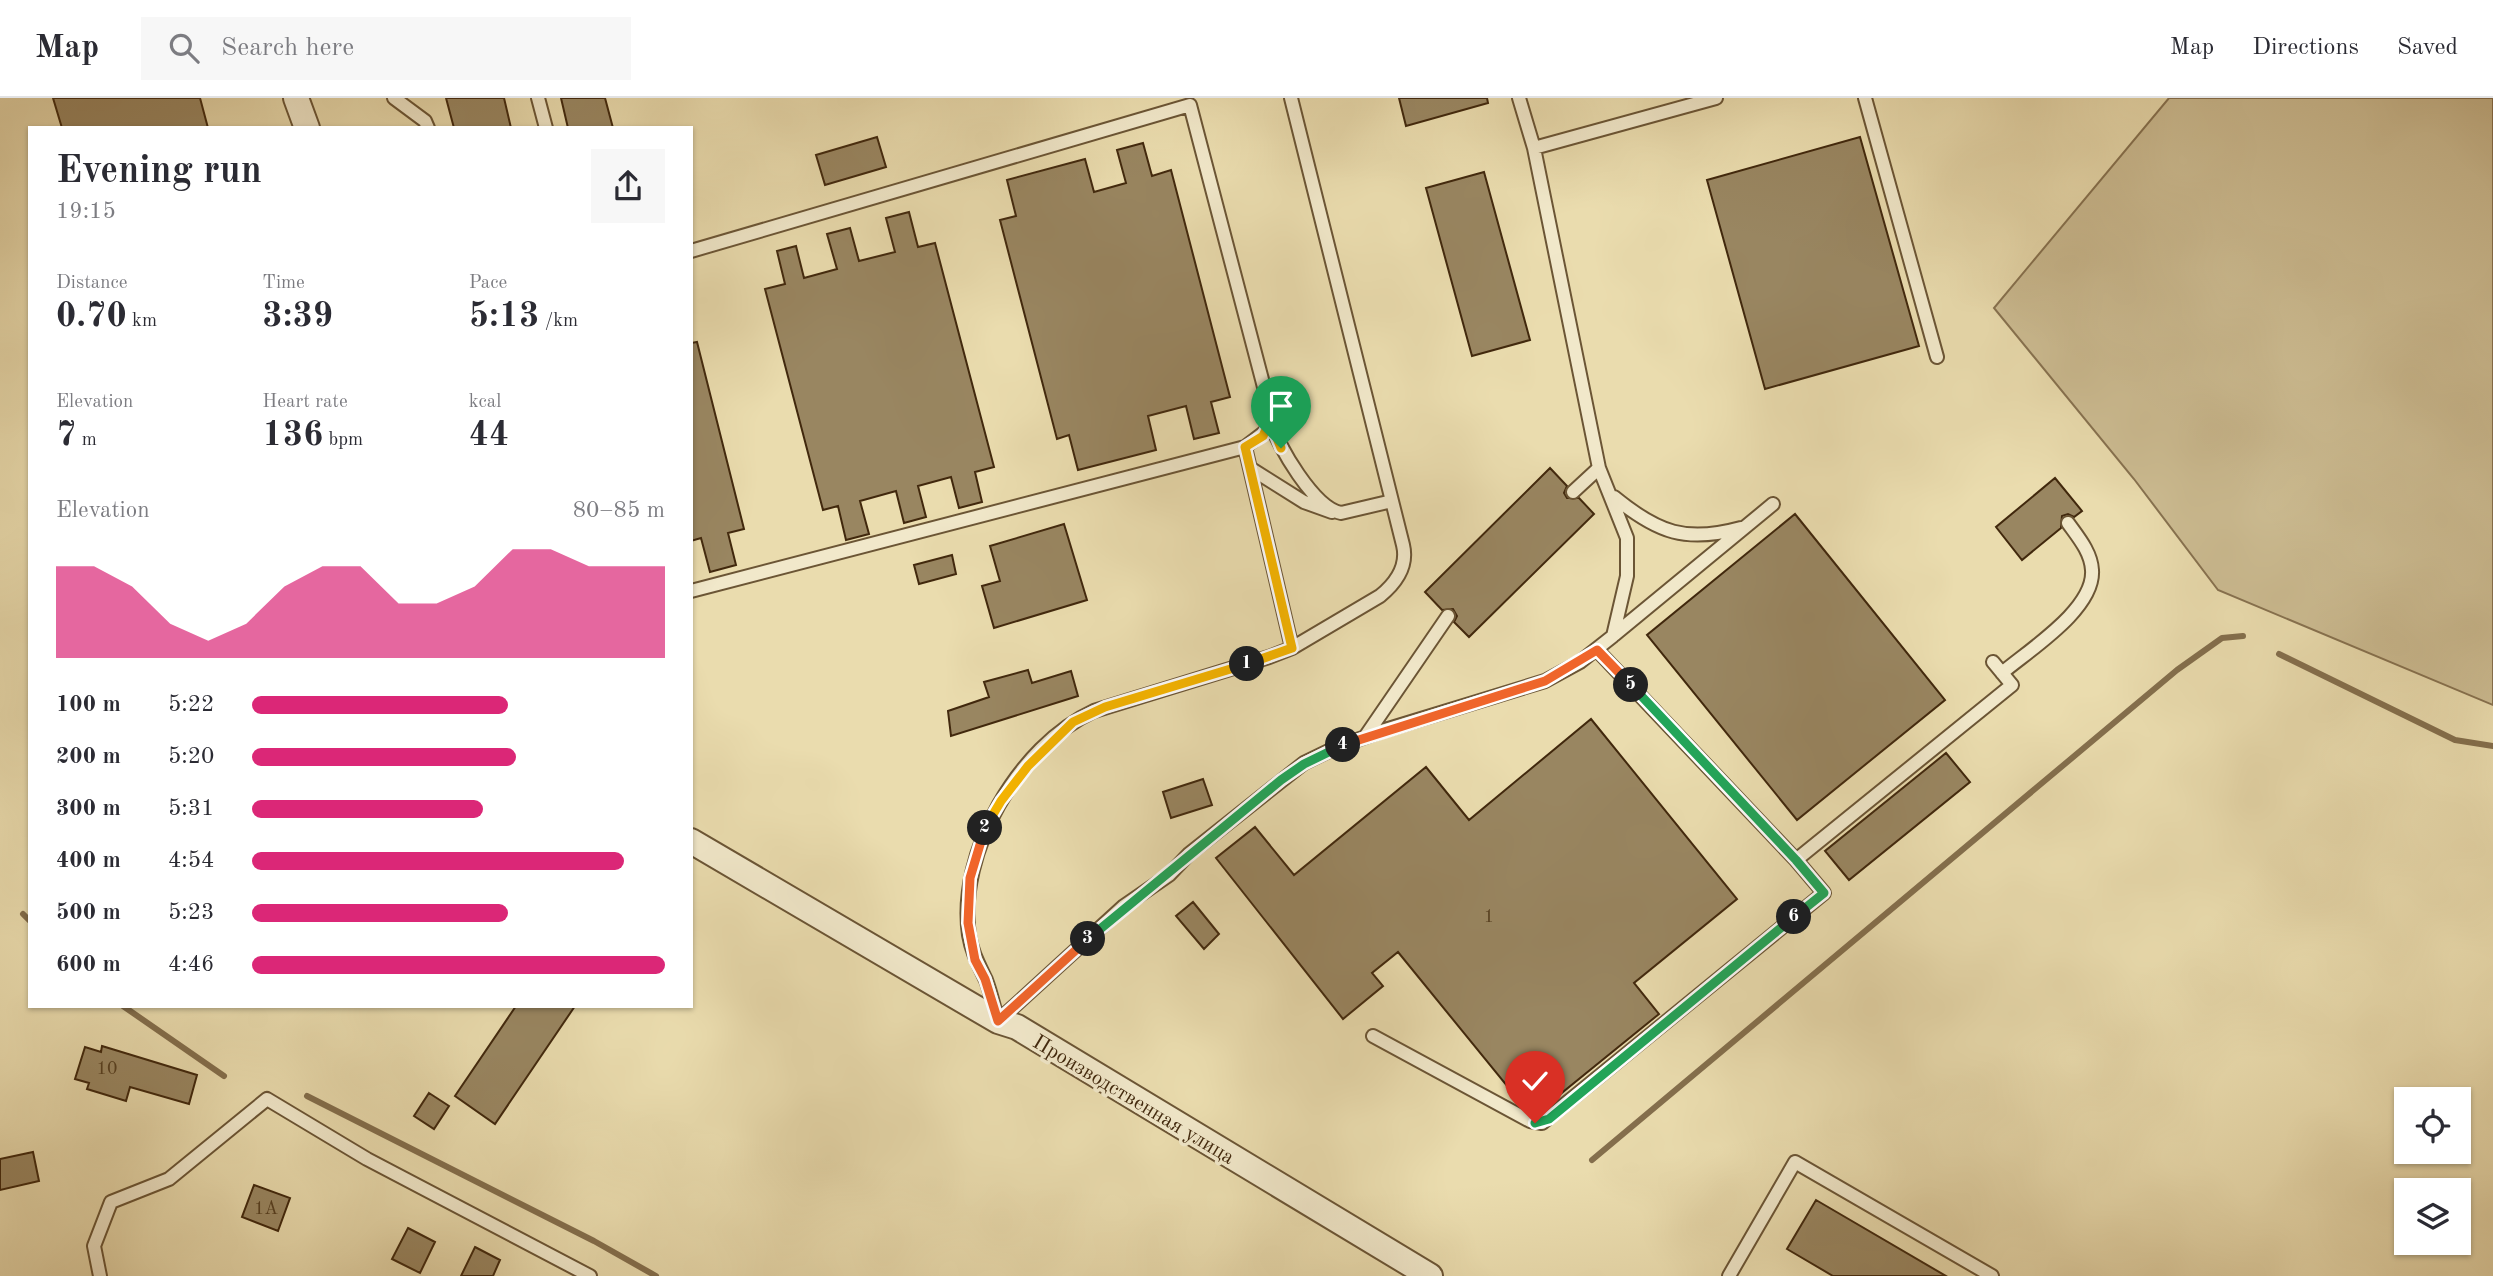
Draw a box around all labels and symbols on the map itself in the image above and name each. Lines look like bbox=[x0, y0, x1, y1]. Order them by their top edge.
pin bbox=[1251, 376, 1311, 448]
pin: 1 bbox=[1230, 646, 1264, 682]
pin: 5 bbox=[1614, 668, 1648, 702]
pin: 4 bbox=[1326, 728, 1360, 762]
pin: 2 bbox=[968, 810, 1002, 846]
pin: 6 bbox=[1776, 900, 1812, 934]
house number: 1 bbox=[1484, 908, 1494, 926]
pin: 3 bbox=[1070, 922, 1106, 956]
street label: Производственная улица bbox=[1029, 1032, 1238, 1169]
pin bbox=[1505, 1051, 1565, 1123]
house number: 10 bbox=[97, 1060, 117, 1078]
house number: 1А bbox=[254, 1200, 278, 1218]

